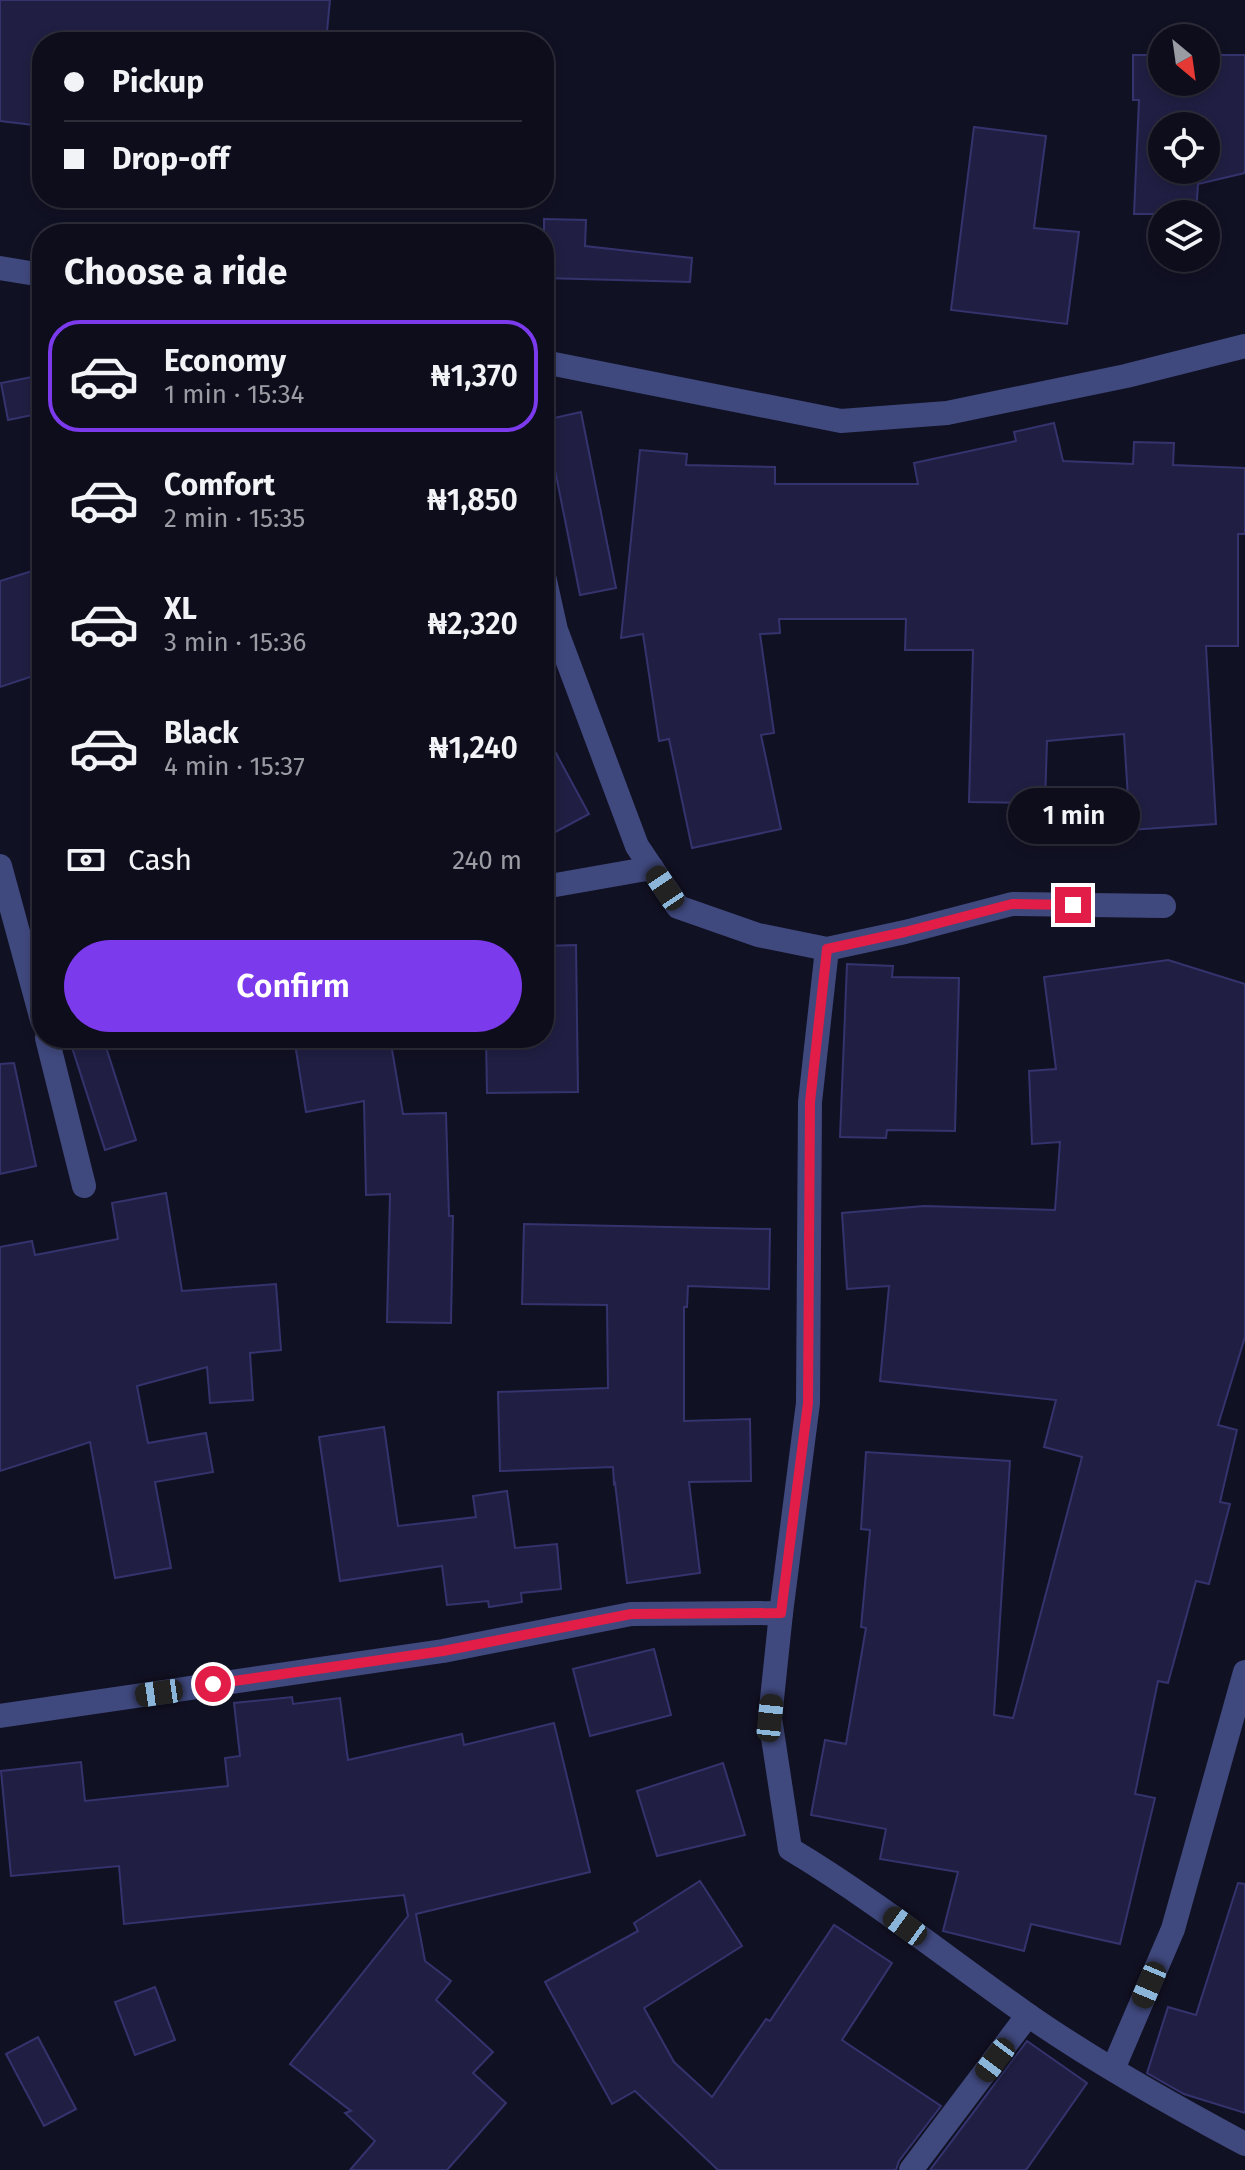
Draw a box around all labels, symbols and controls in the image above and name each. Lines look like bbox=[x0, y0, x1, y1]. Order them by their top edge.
north arrow bbox=[1148, 24, 1220, 96]
map controls bbox=[1148, 24, 1220, 272]
text: Pickup bbox=[112, 64, 204, 100]
button: locate bbox=[1148, 112, 1220, 184]
text: Drop-off bbox=[112, 141, 229, 177]
button: layers bbox=[1148, 200, 1220, 272]
text: Choose a ride bbox=[64, 250, 287, 294]
icon: car bbox=[68, 340, 140, 412]
text: Economy bbox=[164, 343, 286, 379]
text: ₦1,370 bbox=[431, 358, 518, 394]
text: 1 min · 15:34 bbox=[164, 379, 304, 410]
icon: car bbox=[68, 464, 140, 536]
text: Comfort bbox=[164, 467, 275, 503]
text: ₦1,850 bbox=[427, 482, 518, 518]
text: 2 min · 15:35 bbox=[164, 503, 305, 534]
icon: car bbox=[68, 588, 140, 660]
text: XL bbox=[164, 591, 197, 627]
text: ₦2,320 bbox=[427, 606, 518, 642]
text: 3 min · 15:36 bbox=[164, 627, 306, 658]
icon: car bbox=[68, 712, 140, 784]
text: Black bbox=[164, 715, 239, 751]
text: ₦1,240 bbox=[429, 730, 518, 766]
text: 4 min · 15:37 bbox=[164, 751, 305, 782]
callout: 1 min bbox=[1007, 789, 1139, 845]
text: 1 min bbox=[1043, 800, 1105, 831]
icon: cash bbox=[64, 838, 108, 882]
text: Cash bbox=[128, 842, 192, 878]
text: 240 m bbox=[452, 845, 522, 876]
car bbox=[642, 861, 688, 915]
route end bbox=[1055, 887, 1091, 923]
button: Confirm bbox=[64, 940, 522, 1032]
route start bbox=[195, 1666, 231, 1702]
car bbox=[134, 1678, 184, 1708]
car bbox=[756, 1693, 784, 1743]
car bbox=[879, 1902, 931, 1950]
car bbox=[1129, 1958, 1169, 2012]
car bbox=[971, 2034, 1019, 2086]

